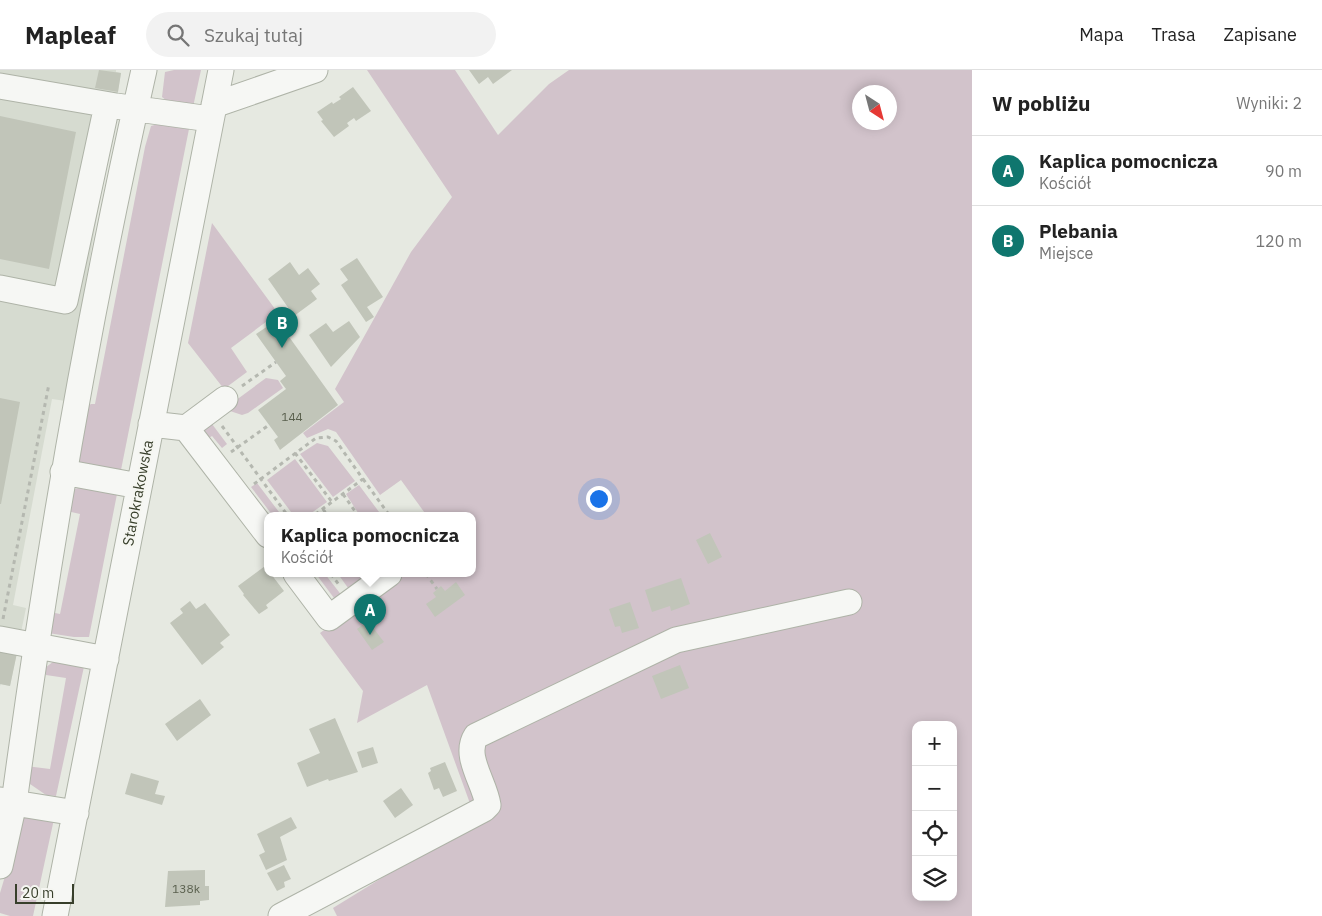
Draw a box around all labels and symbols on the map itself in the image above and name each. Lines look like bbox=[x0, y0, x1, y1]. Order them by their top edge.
north arrow bbox=[852, 85, 897, 130]
pin: B bbox=[266, 307, 298, 348]
house number: 144 bbox=[281, 409, 303, 424]
street label: Starokrakowska bbox=[118, 438, 157, 548]
your location bbox=[586, 486, 612, 512]
pin: A bbox=[354, 594, 386, 635]
scale bar bbox=[15, 881, 74, 904]
house number: 138k bbox=[172, 881, 201, 896]

